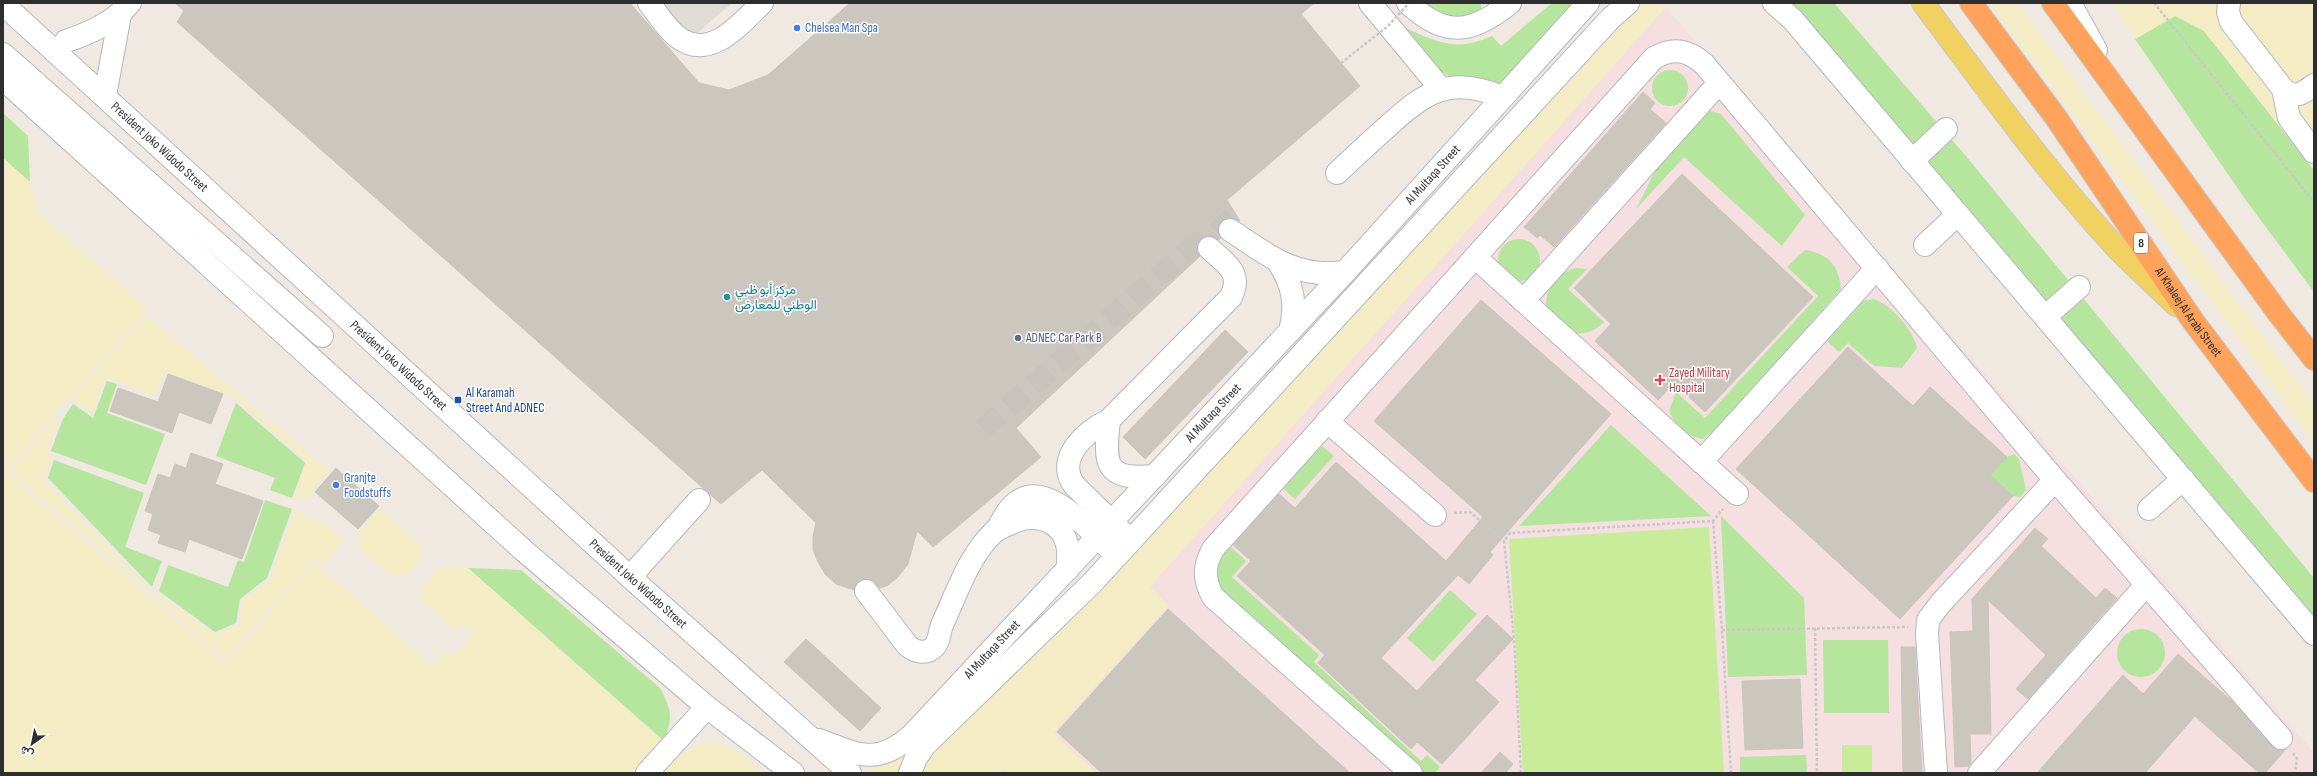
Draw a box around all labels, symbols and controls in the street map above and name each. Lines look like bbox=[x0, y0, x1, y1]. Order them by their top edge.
place label: Chelsea Man Spa bbox=[805, 20, 878, 36]
marker: Chelsea Man Spa bbox=[792, 23, 802, 33]
street label: President Joko Widodo Street bbox=[108, 99, 211, 195]
street label: Al Multaqa Street bbox=[1401, 142, 1464, 208]
road number: 8 bbox=[2134, 233, 2148, 253]
street label: Al Khaleej Al Arabi Street bbox=[2151, 264, 2225, 360]
place label: مركز أبو ظبي الوطني للمعارض bbox=[735, 282, 817, 315]
marker: مركز أبو ظبي الوطني للمعارض bbox=[722, 292, 732, 302]
street label: President Joko Widodo Street bbox=[347, 317, 451, 414]
place label: ADNEC Car Park B bbox=[1025, 330, 1102, 346]
marker: ADNEC Car Park B bbox=[1013, 333, 1023, 343]
place label: Zayed Military Hospital bbox=[1669, 365, 1730, 396]
marker: Zayed Military Hospital bbox=[1654, 374, 1666, 386]
street label: Al Multaqa Street bbox=[1181, 380, 1245, 446]
place label: Al Karamah Street And ADNEC bbox=[465, 385, 544, 416]
marker: Al Karamah Street And ADNEC bbox=[453, 395, 463, 405]
place label: Granjte Foodstuffs bbox=[344, 470, 391, 501]
marker: Granjte Foodstuffs bbox=[331, 480, 341, 490]
street label: President Joko Widodo Street bbox=[586, 536, 690, 632]
street label: Al Multaqa Street bbox=[960, 617, 1023, 683]
north arrow bbox=[12, 724, 52, 764]
text: ش bbox=[18, 743, 36, 761]

